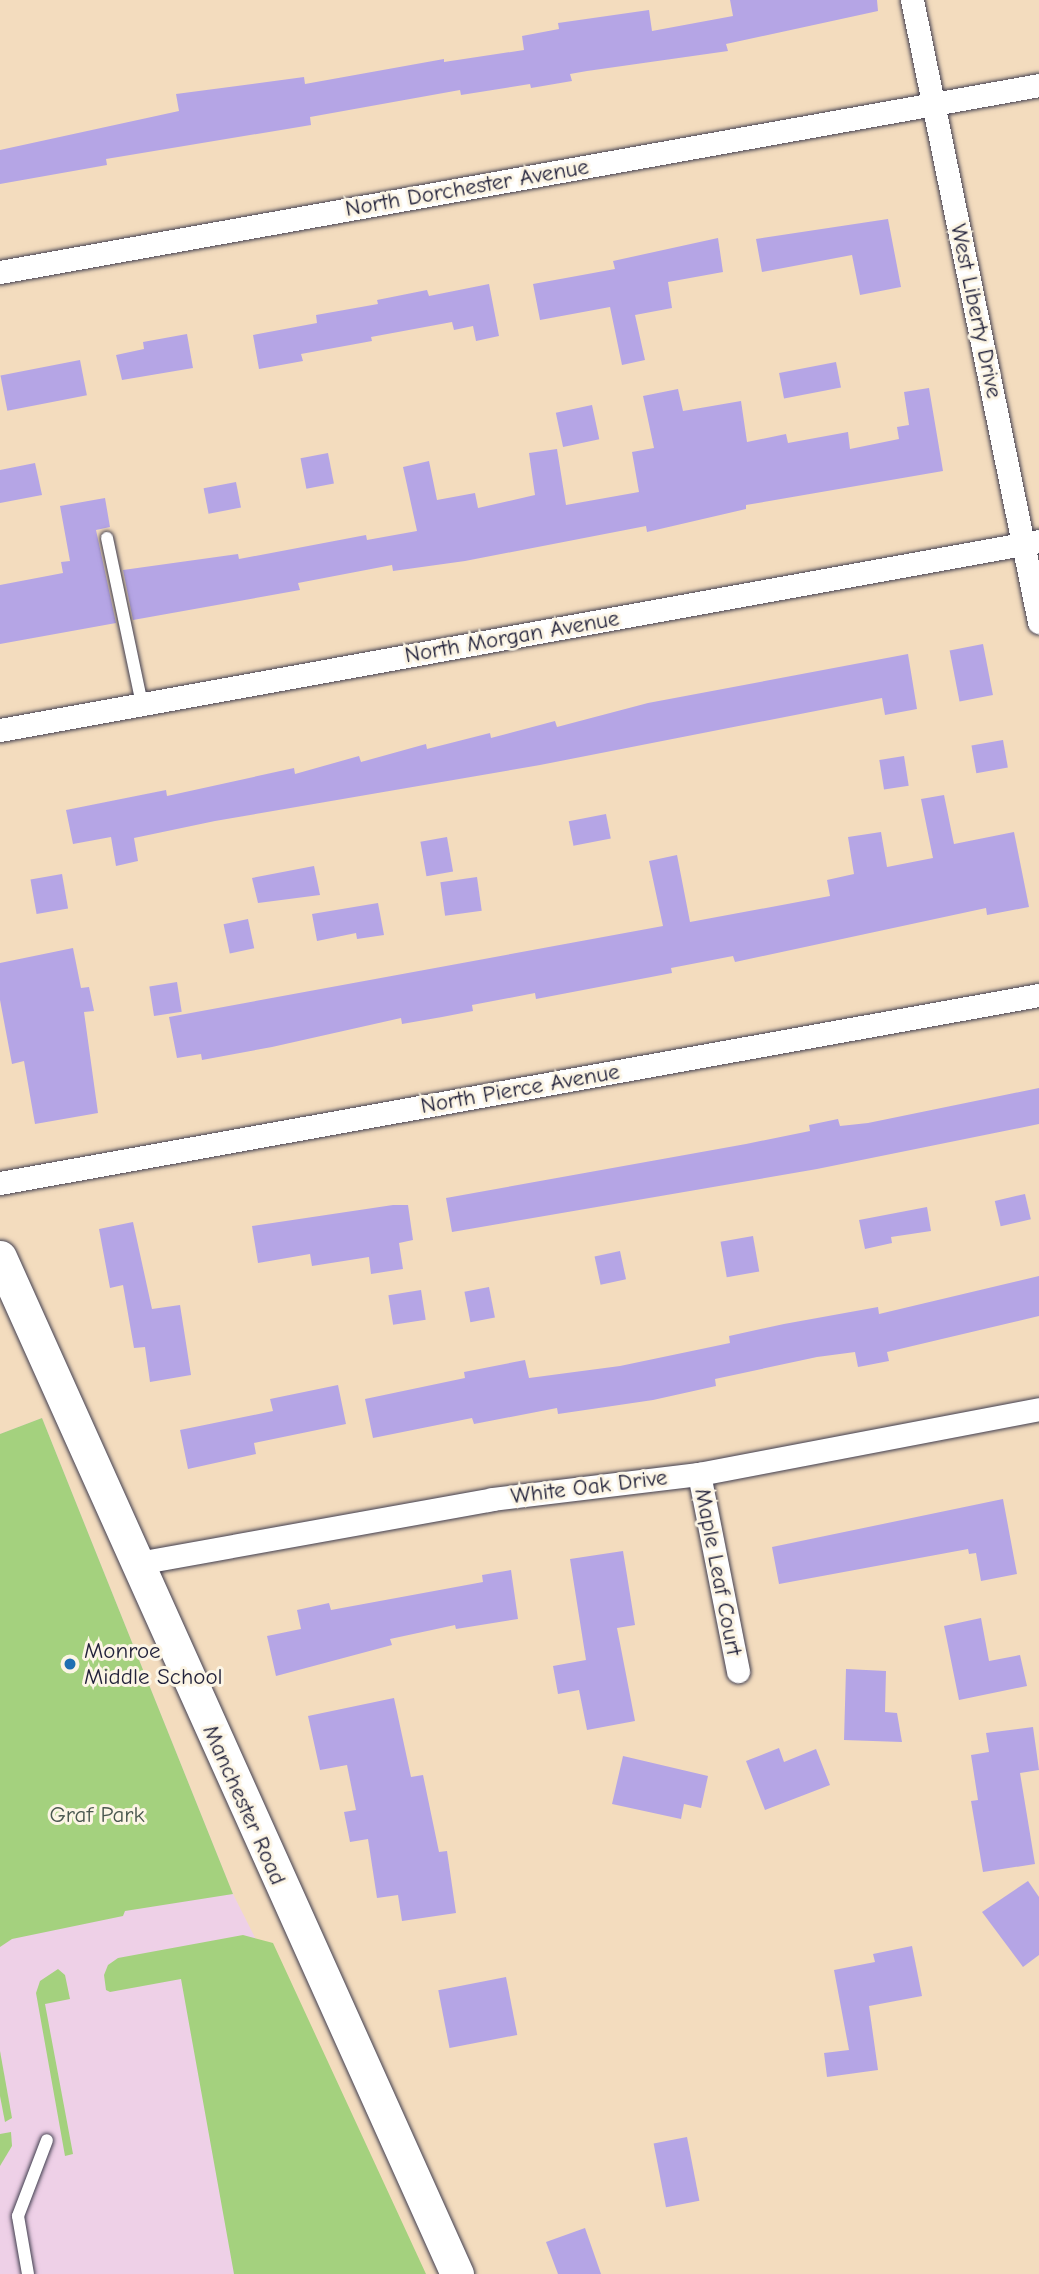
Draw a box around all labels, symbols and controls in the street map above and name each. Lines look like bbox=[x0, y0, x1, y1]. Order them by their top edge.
street label: North Dorchester Avenue bbox=[343, 153, 591, 223]
street label: West Liberty Drive bbox=[944, 221, 1008, 401]
street label: North Morgan Avenue bbox=[403, 605, 621, 669]
street label: North Pierce Avenue bbox=[418, 1058, 622, 1120]
street label: White Oak Drive bbox=[509, 1464, 669, 1510]
street label: Maple Leaf Court bbox=[688, 1486, 748, 1658]
place label: Monroe Middle School bbox=[84, 1637, 223, 1691]
marker: Monroe Middle School bbox=[62, 1656, 78, 1672]
street label: Manchester Road bbox=[196, 1721, 292, 1889]
park label: Graf Park bbox=[49, 1801, 145, 1829]

